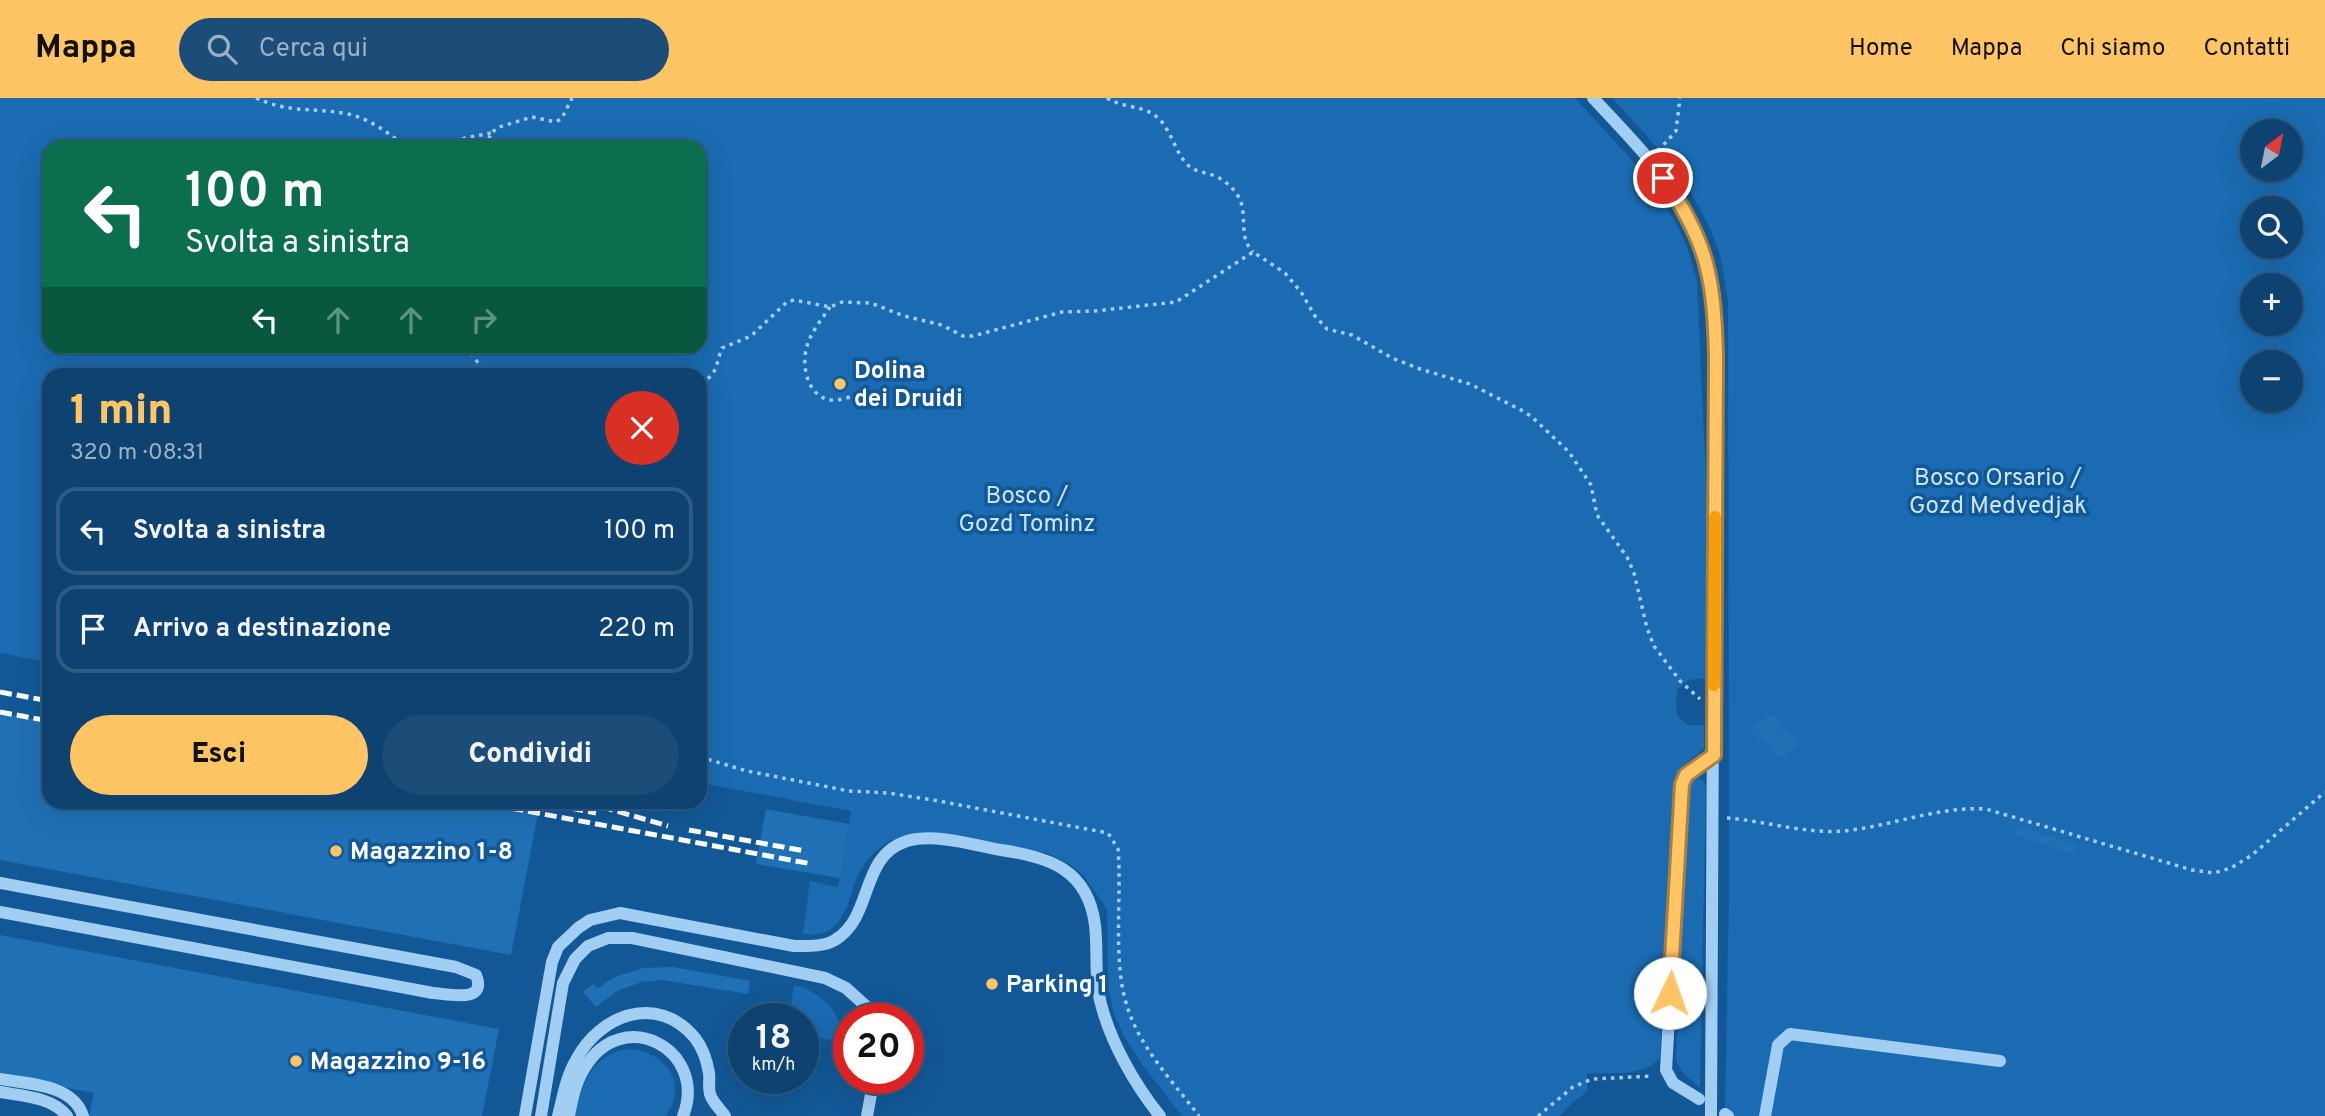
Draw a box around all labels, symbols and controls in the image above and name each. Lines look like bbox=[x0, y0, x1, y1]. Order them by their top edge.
search box bbox=[179, 18, 669, 81]
text: Mappa bbox=[35, 28, 137, 70]
icon: search bbox=[203, 30, 241, 68]
text: Cerca qui bbox=[259, 33, 368, 66]
text: Home bbox=[1849, 34, 1913, 64]
text: Mappa bbox=[1951, 34, 2022, 64]
text: Chi siamo bbox=[2060, 34, 2165, 64]
text: Contatti bbox=[2203, 34, 2290, 64]
north arrow bbox=[2240, 119, 2303, 182]
map controls bbox=[2240, 119, 2303, 413]
pin bbox=[1633, 148, 1693, 208]
icon: arrive bbox=[1644, 159, 1682, 197]
text: 100 m bbox=[185, 163, 324, 225]
icon: left bbox=[70, 168, 161, 259]
button: search bbox=[2240, 196, 2303, 259]
text: Svolta a sinistra bbox=[185, 224, 410, 264]
button: + bbox=[2240, 273, 2303, 336]
icon: left bbox=[246, 301, 284, 339]
icon: ahead bbox=[319, 301, 357, 339]
icon: ahead bbox=[392, 301, 430, 339]
icon: right bbox=[465, 301, 503, 339]
button: − bbox=[2240, 350, 2303, 413]
place label: Dolina dei Druidi bbox=[854, 357, 963, 415]
marker: Dolina dei Druidi bbox=[832, 376, 848, 392]
text: 1 min bbox=[70, 386, 173, 439]
button: close bbox=[605, 391, 679, 465]
text: 320 m · 08:31 bbox=[70, 439, 204, 468]
park label: Bosco Orsario / Gozd Medvedjak bbox=[1909, 464, 2087, 522]
park label: Bosco / Gozd Tominz bbox=[959, 482, 1095, 540]
icon: left bbox=[74, 512, 112, 550]
text: Svolta a sinistra bbox=[133, 515, 326, 548]
text: 100 m bbox=[604, 515, 675, 548]
icon: arrive bbox=[74, 610, 112, 648]
text: Arrivo a destinazione bbox=[133, 613, 391, 646]
text: 220 m bbox=[598, 613, 675, 646]
button: Esci bbox=[70, 715, 368, 795]
button: Condividi bbox=[382, 715, 679, 795]
place label: Magazzino 1-8 bbox=[350, 838, 513, 868]
marker: Magazzino 1-8 bbox=[328, 843, 344, 859]
position arrow bbox=[1633, 956, 1707, 1030]
place label: Parking 1 bbox=[1006, 971, 1108, 1001]
marker: Parking 1 bbox=[984, 976, 1000, 992]
speed limit sign: 20 bbox=[833, 1003, 924, 1094]
text: 18 bbox=[755, 1017, 792, 1061]
place label: Magazzino 9-16 bbox=[310, 1048, 486, 1078]
marker: Magazzino 9-16 bbox=[288, 1053, 304, 1069]
text: km/h bbox=[752, 1054, 795, 1077]

